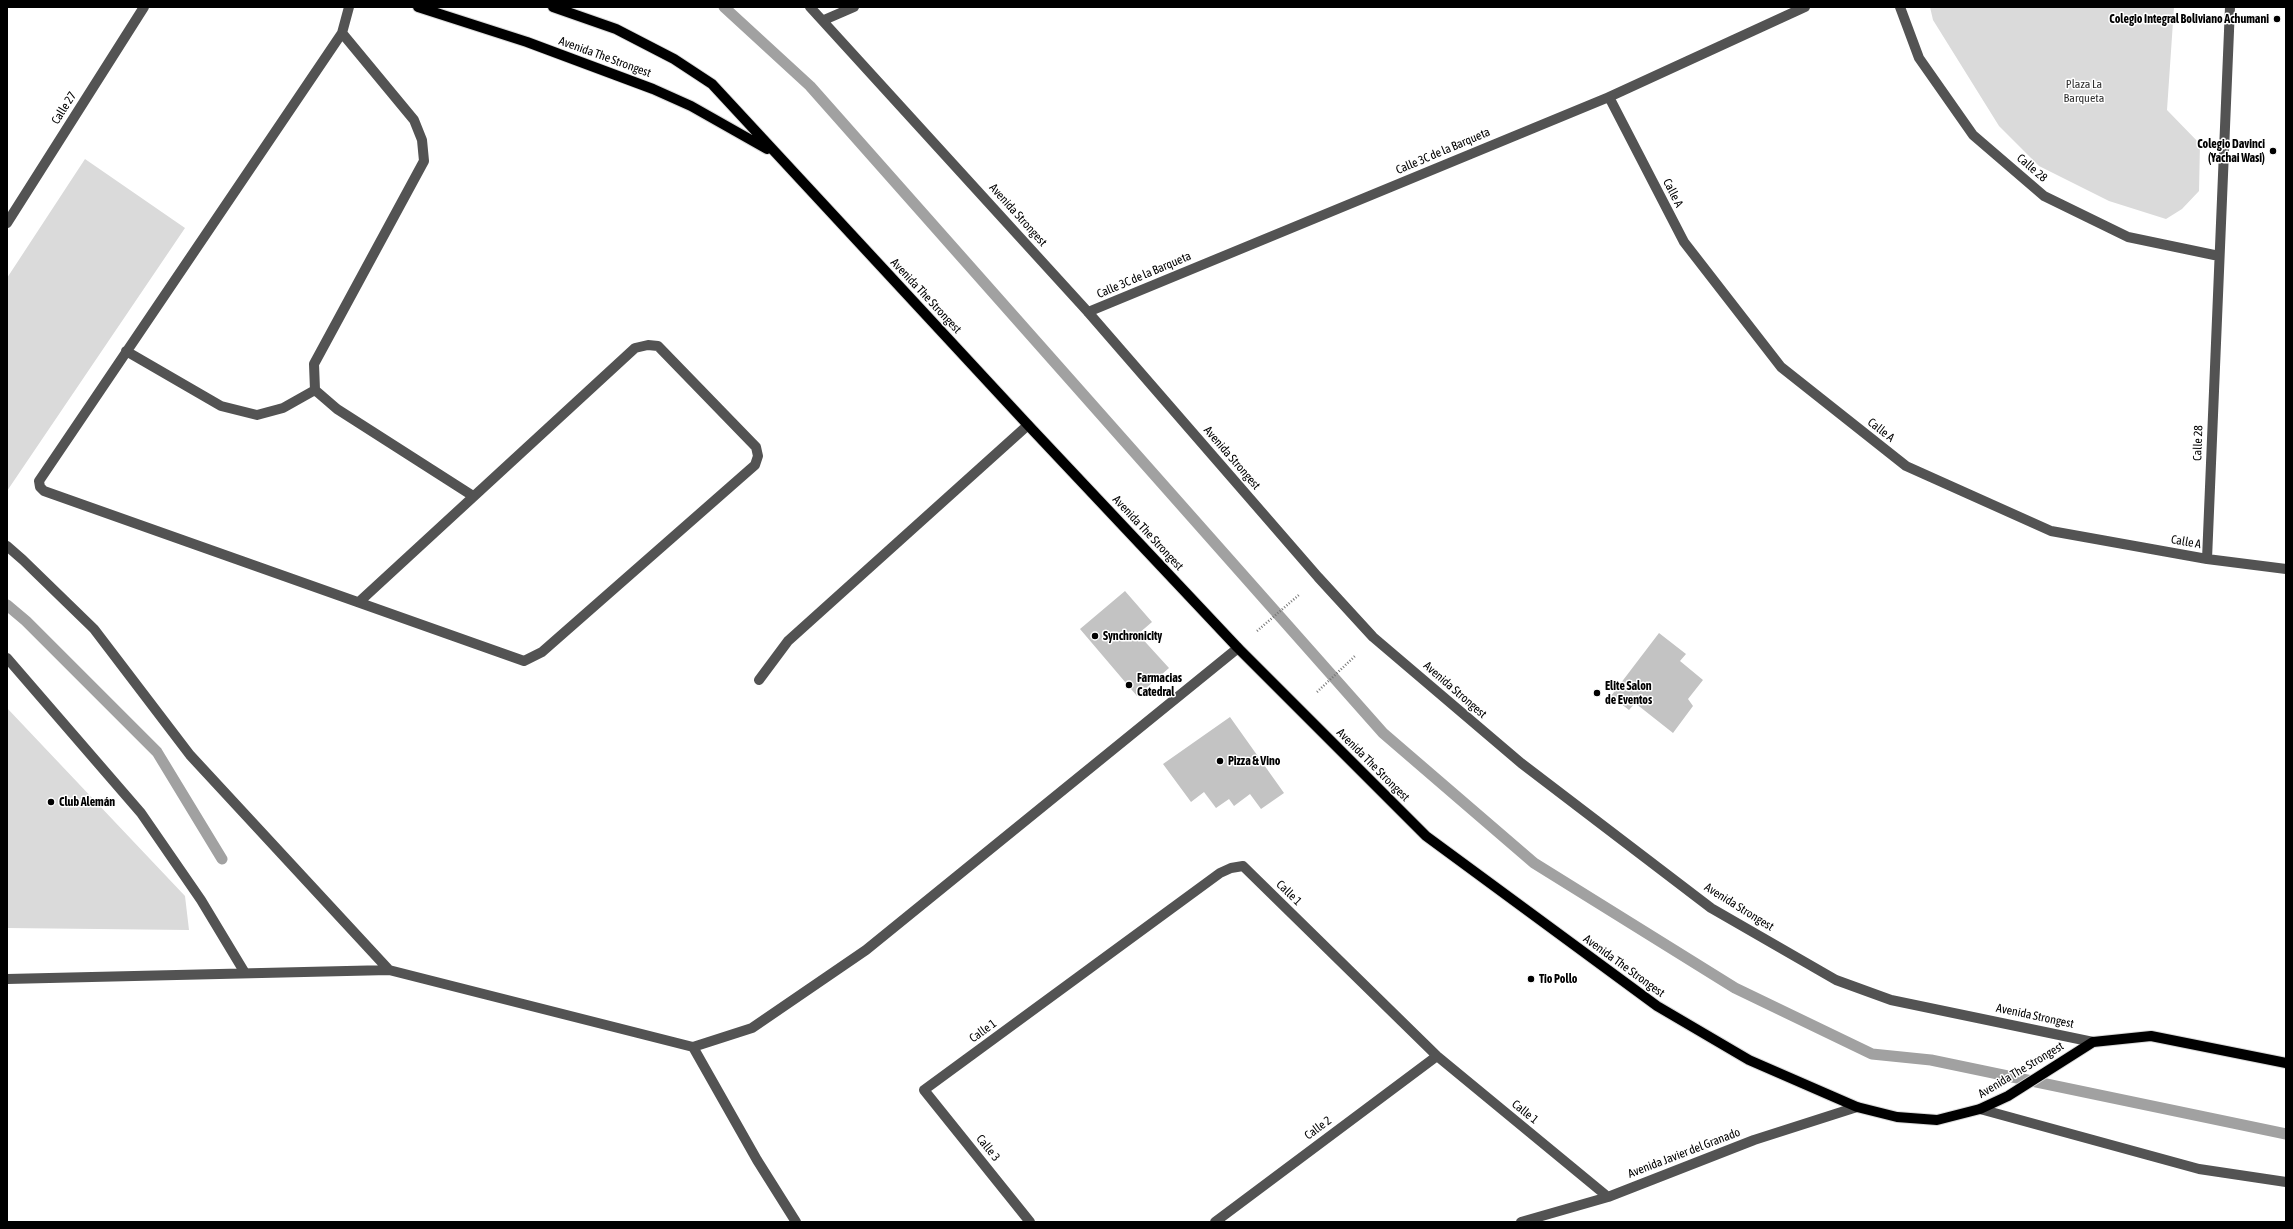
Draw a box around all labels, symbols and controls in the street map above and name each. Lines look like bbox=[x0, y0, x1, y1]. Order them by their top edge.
place label: Colegio Integral Boliviano Achumani bbox=[2109, 12, 2269, 26]
marker: Colegio Integral Boliviano Achumani bbox=[2272, 14, 2282, 24]
street label: Avenida The Strongest bbox=[557, 34, 653, 80]
park label: Plaza La Barqueta bbox=[2064, 77, 2104, 105]
street label: Calle 27 bbox=[48, 89, 80, 127]
street label: Calle 3C de la Barqueta bbox=[1394, 125, 1492, 177]
place label: Colegio Davinci (Yachai Wasi) bbox=[2197, 137, 2265, 165]
marker: Colegio Davinci (Yachai Wasi) bbox=[2268, 146, 2278, 156]
street label: Calle 28 bbox=[2014, 151, 2050, 185]
street label: Calle A bbox=[1660, 176, 1686, 210]
street label: Avenida Strongest bbox=[986, 181, 1050, 249]
street label: Calle 3C de la Barqueta bbox=[1095, 249, 1193, 301]
street label: Avenida The Strongest bbox=[888, 256, 964, 336]
street label: Calle A bbox=[1865, 415, 1897, 445]
street label: Avenida Strongest bbox=[1201, 423, 1263, 493]
street label: Calle 28 bbox=[2190, 425, 2206, 461]
street label: Avenida The Strongest bbox=[1110, 493, 1186, 573]
street label: Calle A bbox=[2170, 532, 2202, 552]
place label: Synchronicity bbox=[1103, 629, 1162, 643]
marker: Synchronicity bbox=[1090, 631, 1100, 641]
street label: Avenida Strongest bbox=[1420, 659, 1490, 721]
place label: Farmacias Catedral bbox=[1137, 671, 1182, 699]
place label: Elite Salon de Eventos bbox=[1605, 679, 1652, 707]
marker: Farmacias Catedral bbox=[1124, 680, 1134, 690]
marker: Elite Salon de Eventos bbox=[1592, 688, 1602, 698]
street label: Avenida The Strongest bbox=[1334, 726, 1412, 804]
place label: Pizza & Vino bbox=[1228, 754, 1280, 768]
marker: Pizza & Vino bbox=[1215, 756, 1225, 766]
place label: Club Alemán bbox=[59, 795, 115, 809]
marker: Club Alemán bbox=[46, 797, 56, 807]
street label: Calle 1 bbox=[1273, 877, 1305, 909]
street label: Avenida Strongest bbox=[1702, 880, 1776, 934]
street label: Avenida The Strongest bbox=[1580, 932, 1668, 1000]
place label: Tio Pollo bbox=[1539, 972, 1577, 986]
marker: Tio Pollo bbox=[1526, 974, 1536, 984]
street label: Avenida Strongest bbox=[1995, 1001, 2075, 1031]
street label: Calle 1 bbox=[967, 1016, 999, 1046]
street label: Avenida The Strongest bbox=[1976, 1039, 2066, 1101]
street label: Calle 1 bbox=[1509, 1097, 1541, 1127]
street label: Calle 2 bbox=[1302, 1113, 1334, 1143]
street label: Avenida Javier del Granado bbox=[1626, 1125, 1742, 1181]
street label: Calle 3 bbox=[973, 1132, 1003, 1164]

